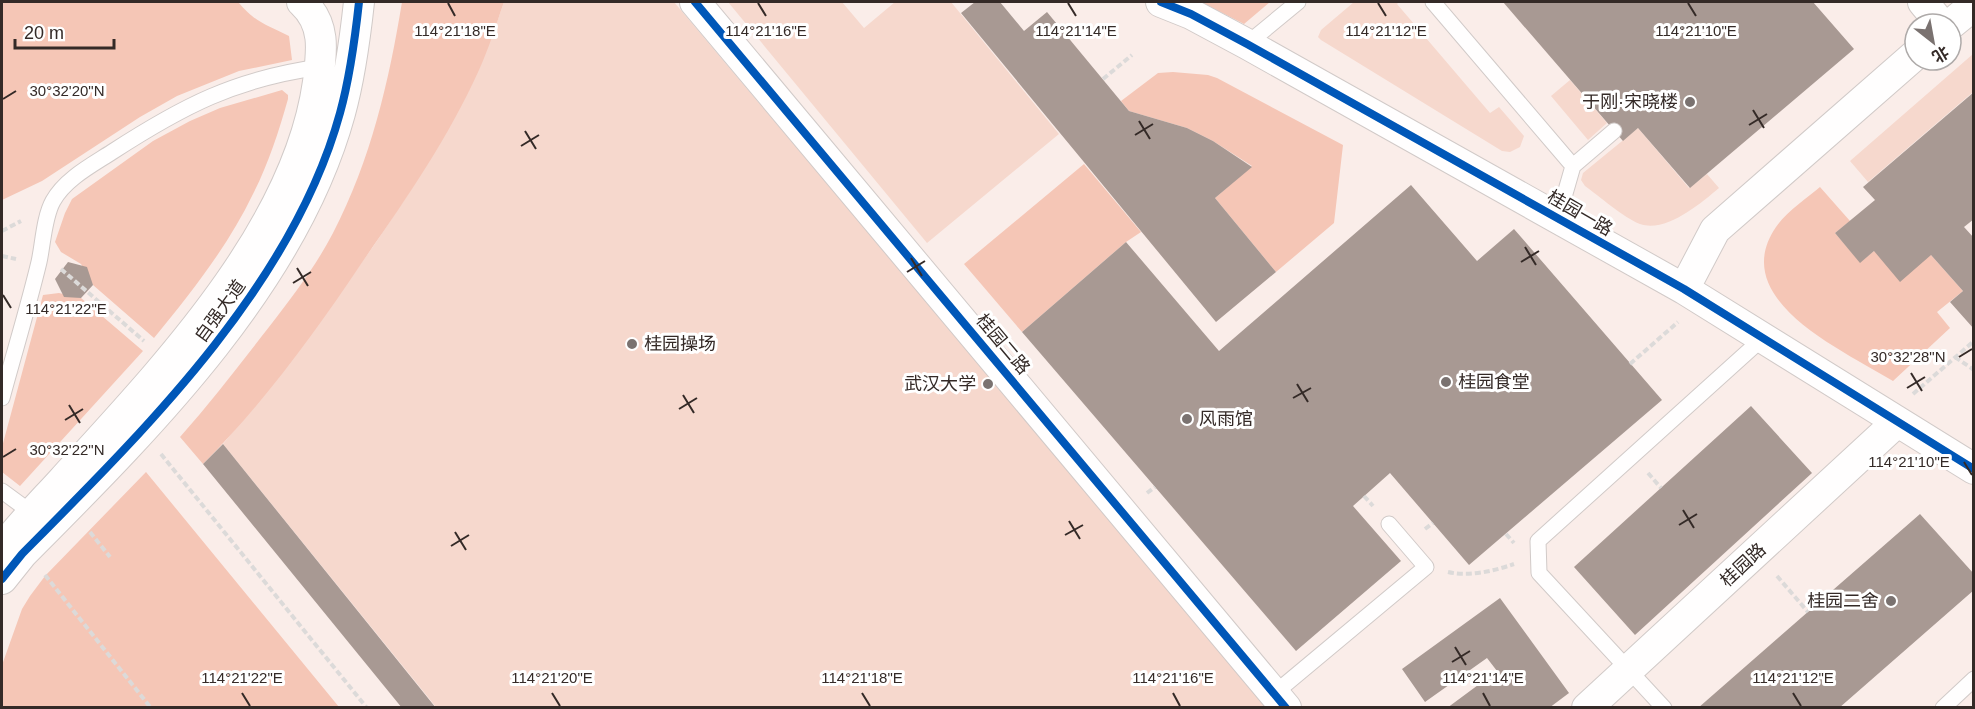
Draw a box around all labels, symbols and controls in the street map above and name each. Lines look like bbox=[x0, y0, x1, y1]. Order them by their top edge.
scale bar bbox=[15, 12, 114, 50]
north arrow bbox=[1903, 12, 1963, 72]
text: 114°21'18"E bbox=[414, 22, 496, 39]
text: 114°21'16"E bbox=[725, 22, 807, 39]
text: 114°21'14"E bbox=[1035, 22, 1117, 39]
text: 114°21'12"E bbox=[1345, 22, 1427, 39]
text: 114°21'10"E bbox=[1655, 22, 1737, 39]
text: 20 m bbox=[24, 23, 64, 43]
text: 北 bbox=[1929, 43, 1952, 66]
text: 30°32'20"N bbox=[29, 82, 105, 99]
place label: 于刚·宋晓楼 bbox=[1582, 92, 1678, 112]
marker: 于刚·宋晓楼 bbox=[1683, 95, 1697, 109]
street label: 桂园一路 bbox=[1544, 186, 1616, 240]
street label: 自强大道 bbox=[191, 276, 249, 346]
text: 114°21'22"E bbox=[25, 300, 107, 317]
street label: 桂园二路 bbox=[972, 310, 1034, 378]
place label: 桂园操场 bbox=[644, 334, 716, 354]
marker: 桂园操场 bbox=[625, 337, 639, 351]
text: 30°32'28"N bbox=[1870, 348, 1946, 365]
place label: 桂园食堂 bbox=[1458, 372, 1530, 392]
place label: 武汉大学 bbox=[904, 374, 976, 394]
marker: 桂园食堂 bbox=[1439, 375, 1453, 389]
marker: 武汉大学 bbox=[981, 377, 995, 391]
place label: 风雨馆 bbox=[1199, 409, 1253, 429]
marker: 风雨馆 bbox=[1180, 412, 1194, 426]
text: 30°32'22"N bbox=[29, 441, 105, 458]
text: 114°21'10"E bbox=[1868, 453, 1950, 470]
street label: 桂园路 bbox=[1716, 539, 1770, 591]
place label: 桂园二舍 bbox=[1807, 591, 1879, 611]
marker: 桂园二舍 bbox=[1884, 594, 1898, 608]
text: 114°21'22"E bbox=[201, 669, 283, 686]
text: 114°21'20"E bbox=[511, 669, 593, 686]
text: 114°21'18"E bbox=[821, 669, 903, 686]
text: 114°21'16"E bbox=[1132, 669, 1214, 686]
text: 114°21'14"E bbox=[1442, 669, 1524, 686]
text: 114°21'12"E bbox=[1752, 669, 1834, 686]

